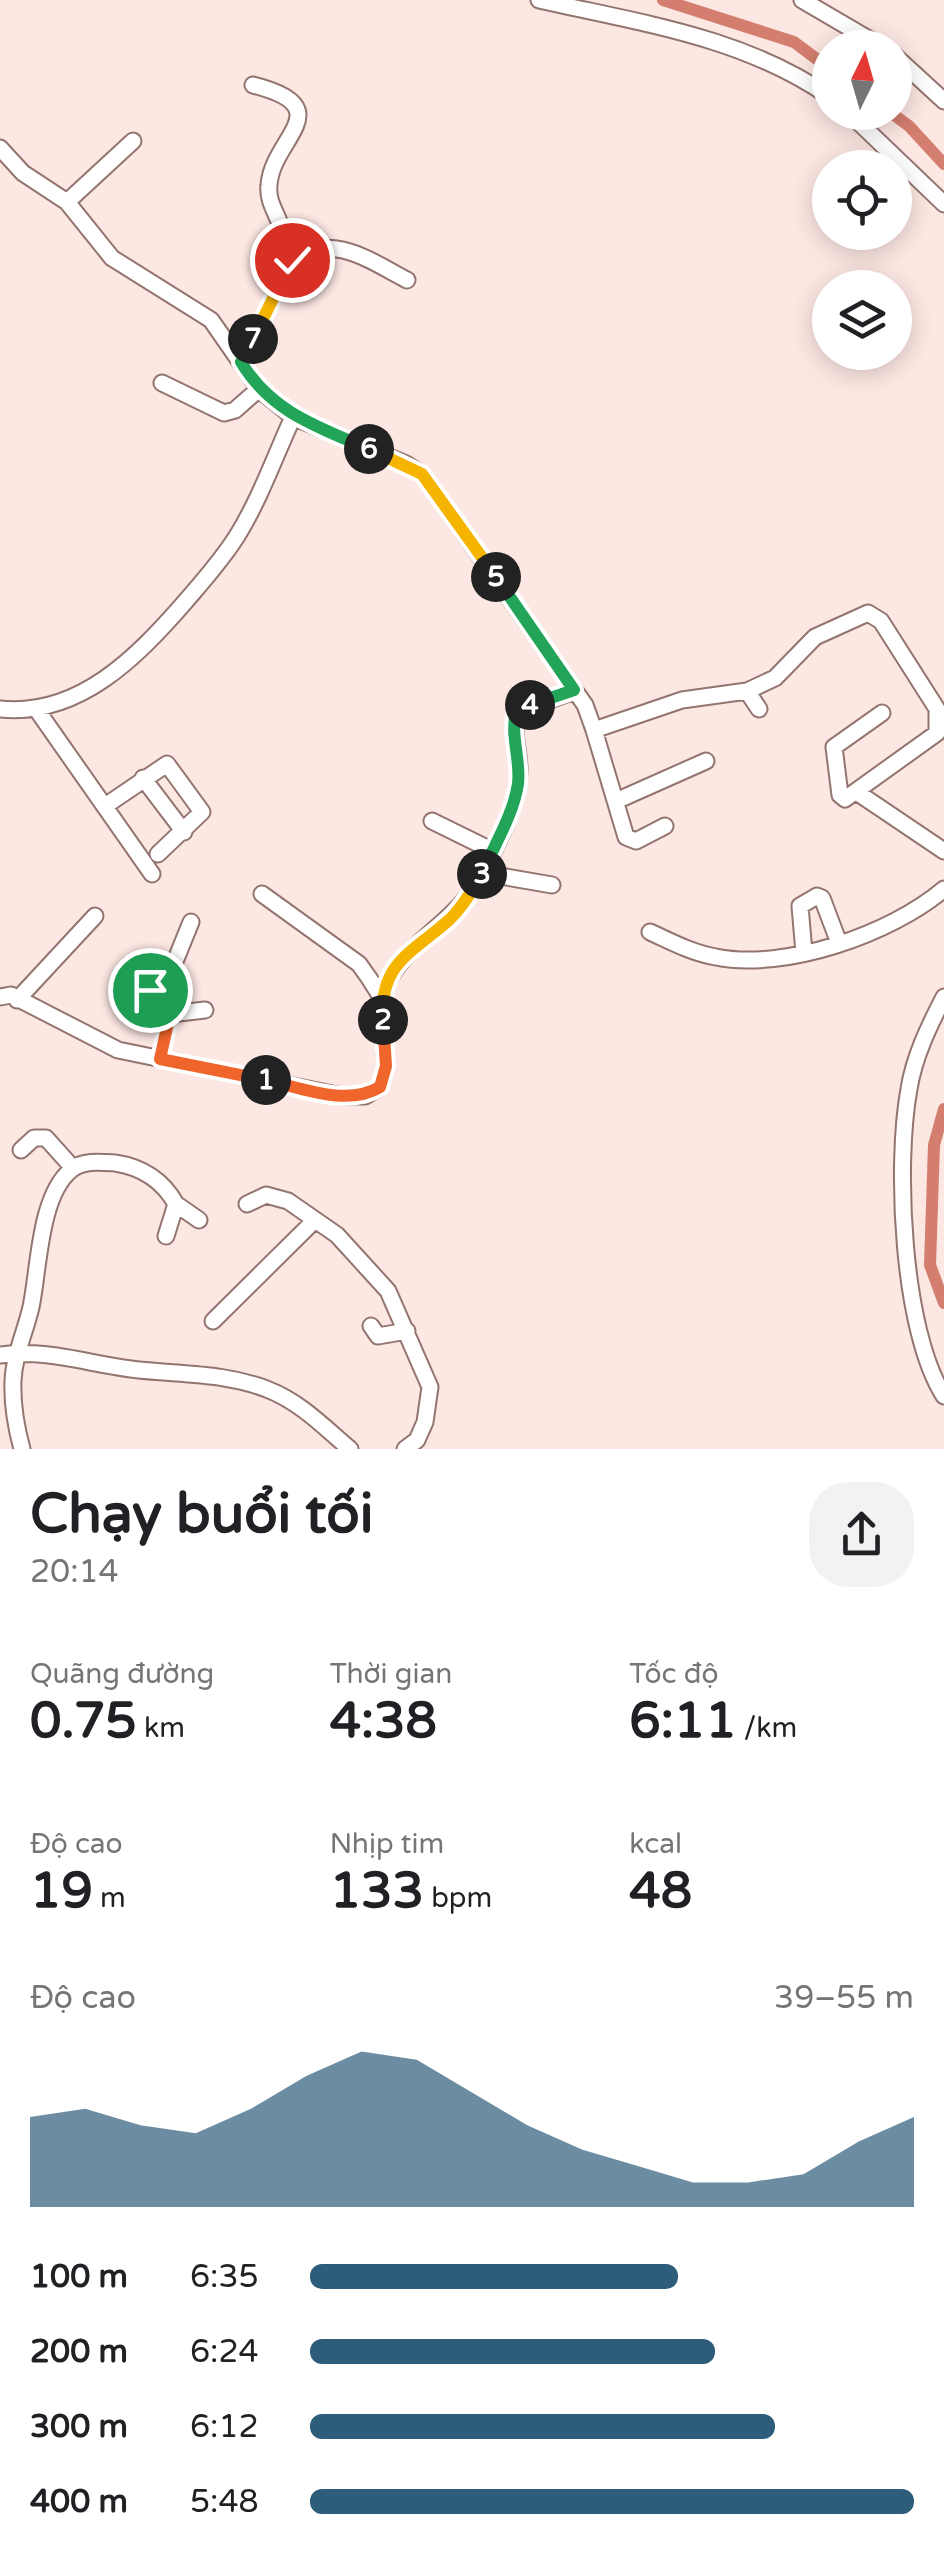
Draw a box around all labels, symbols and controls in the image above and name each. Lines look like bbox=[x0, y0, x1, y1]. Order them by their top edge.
north arrow bbox=[812, 30, 912, 130]
map controls bbox=[812, 30, 912, 370]
button: locate bbox=[812, 150, 912, 250]
pin bbox=[250, 218, 335, 303]
icon: check bbox=[265, 233, 320, 288]
button: layers bbox=[812, 270, 912, 370]
pin: 7 bbox=[228, 314, 278, 364]
text: 7 bbox=[244, 322, 262, 356]
pin: 6 bbox=[344, 424, 394, 474]
text: 6 bbox=[360, 432, 378, 466]
pin: 5 bbox=[471, 552, 521, 602]
text: 5 bbox=[487, 560, 505, 594]
pin: 4 bbox=[505, 680, 555, 730]
text: 4 bbox=[521, 688, 539, 722]
pin: 3 bbox=[457, 849, 507, 899]
text: 3 bbox=[473, 857, 491, 891]
pin bbox=[108, 948, 193, 1033]
icon: arrive bbox=[123, 963, 178, 1018]
pin: 2 bbox=[358, 995, 408, 1045]
text: 2 bbox=[374, 1003, 392, 1037]
pin: 1 bbox=[241, 1055, 291, 1105]
text: 1 bbox=[257, 1063, 275, 1097]
text: Chạy buổi tối bbox=[30, 1482, 373, 1548]
button: share bbox=[809, 1482, 914, 1587]
text: 20:14 bbox=[30, 1553, 119, 1591]
text: Quãng đường bbox=[30, 1657, 214, 1691]
text: Thời gian bbox=[330, 1657, 452, 1691]
text: Tốc độ bbox=[629, 1657, 719, 1691]
text: 0.75 bbox=[30, 1691, 137, 1751]
text: 4:38 bbox=[330, 1691, 437, 1751]
text: 6:11 bbox=[629, 1691, 737, 1751]
text: km bbox=[137, 1711, 185, 1745]
text: /km bbox=[737, 1711, 797, 1745]
text: Độ cao bbox=[30, 1827, 123, 1861]
text: Nhịp tim bbox=[330, 1827, 444, 1861]
text: kcal bbox=[629, 1827, 682, 1861]
text: 19 bbox=[30, 1861, 93, 1921]
text: 133 bbox=[330, 1861, 424, 1921]
text: 48 bbox=[629, 1861, 692, 1921]
text: m bbox=[93, 1881, 126, 1915]
text: bpm bbox=[424, 1881, 492, 1915]
text: Độ cao bbox=[30, 1979, 136, 2017]
text: 39–55 m bbox=[774, 1979, 914, 2017]
text: 100 m bbox=[30, 2258, 128, 2296]
text: 6:35 bbox=[190, 2258, 259, 2296]
text: 200 m bbox=[30, 2333, 128, 2371]
text: 6:24 bbox=[190, 2333, 259, 2371]
text: 300 m bbox=[30, 2408, 128, 2446]
text: 6:12 bbox=[190, 2408, 259, 2446]
text: 400 m bbox=[30, 2483, 128, 2521]
text: 5:48 bbox=[190, 2483, 259, 2521]

